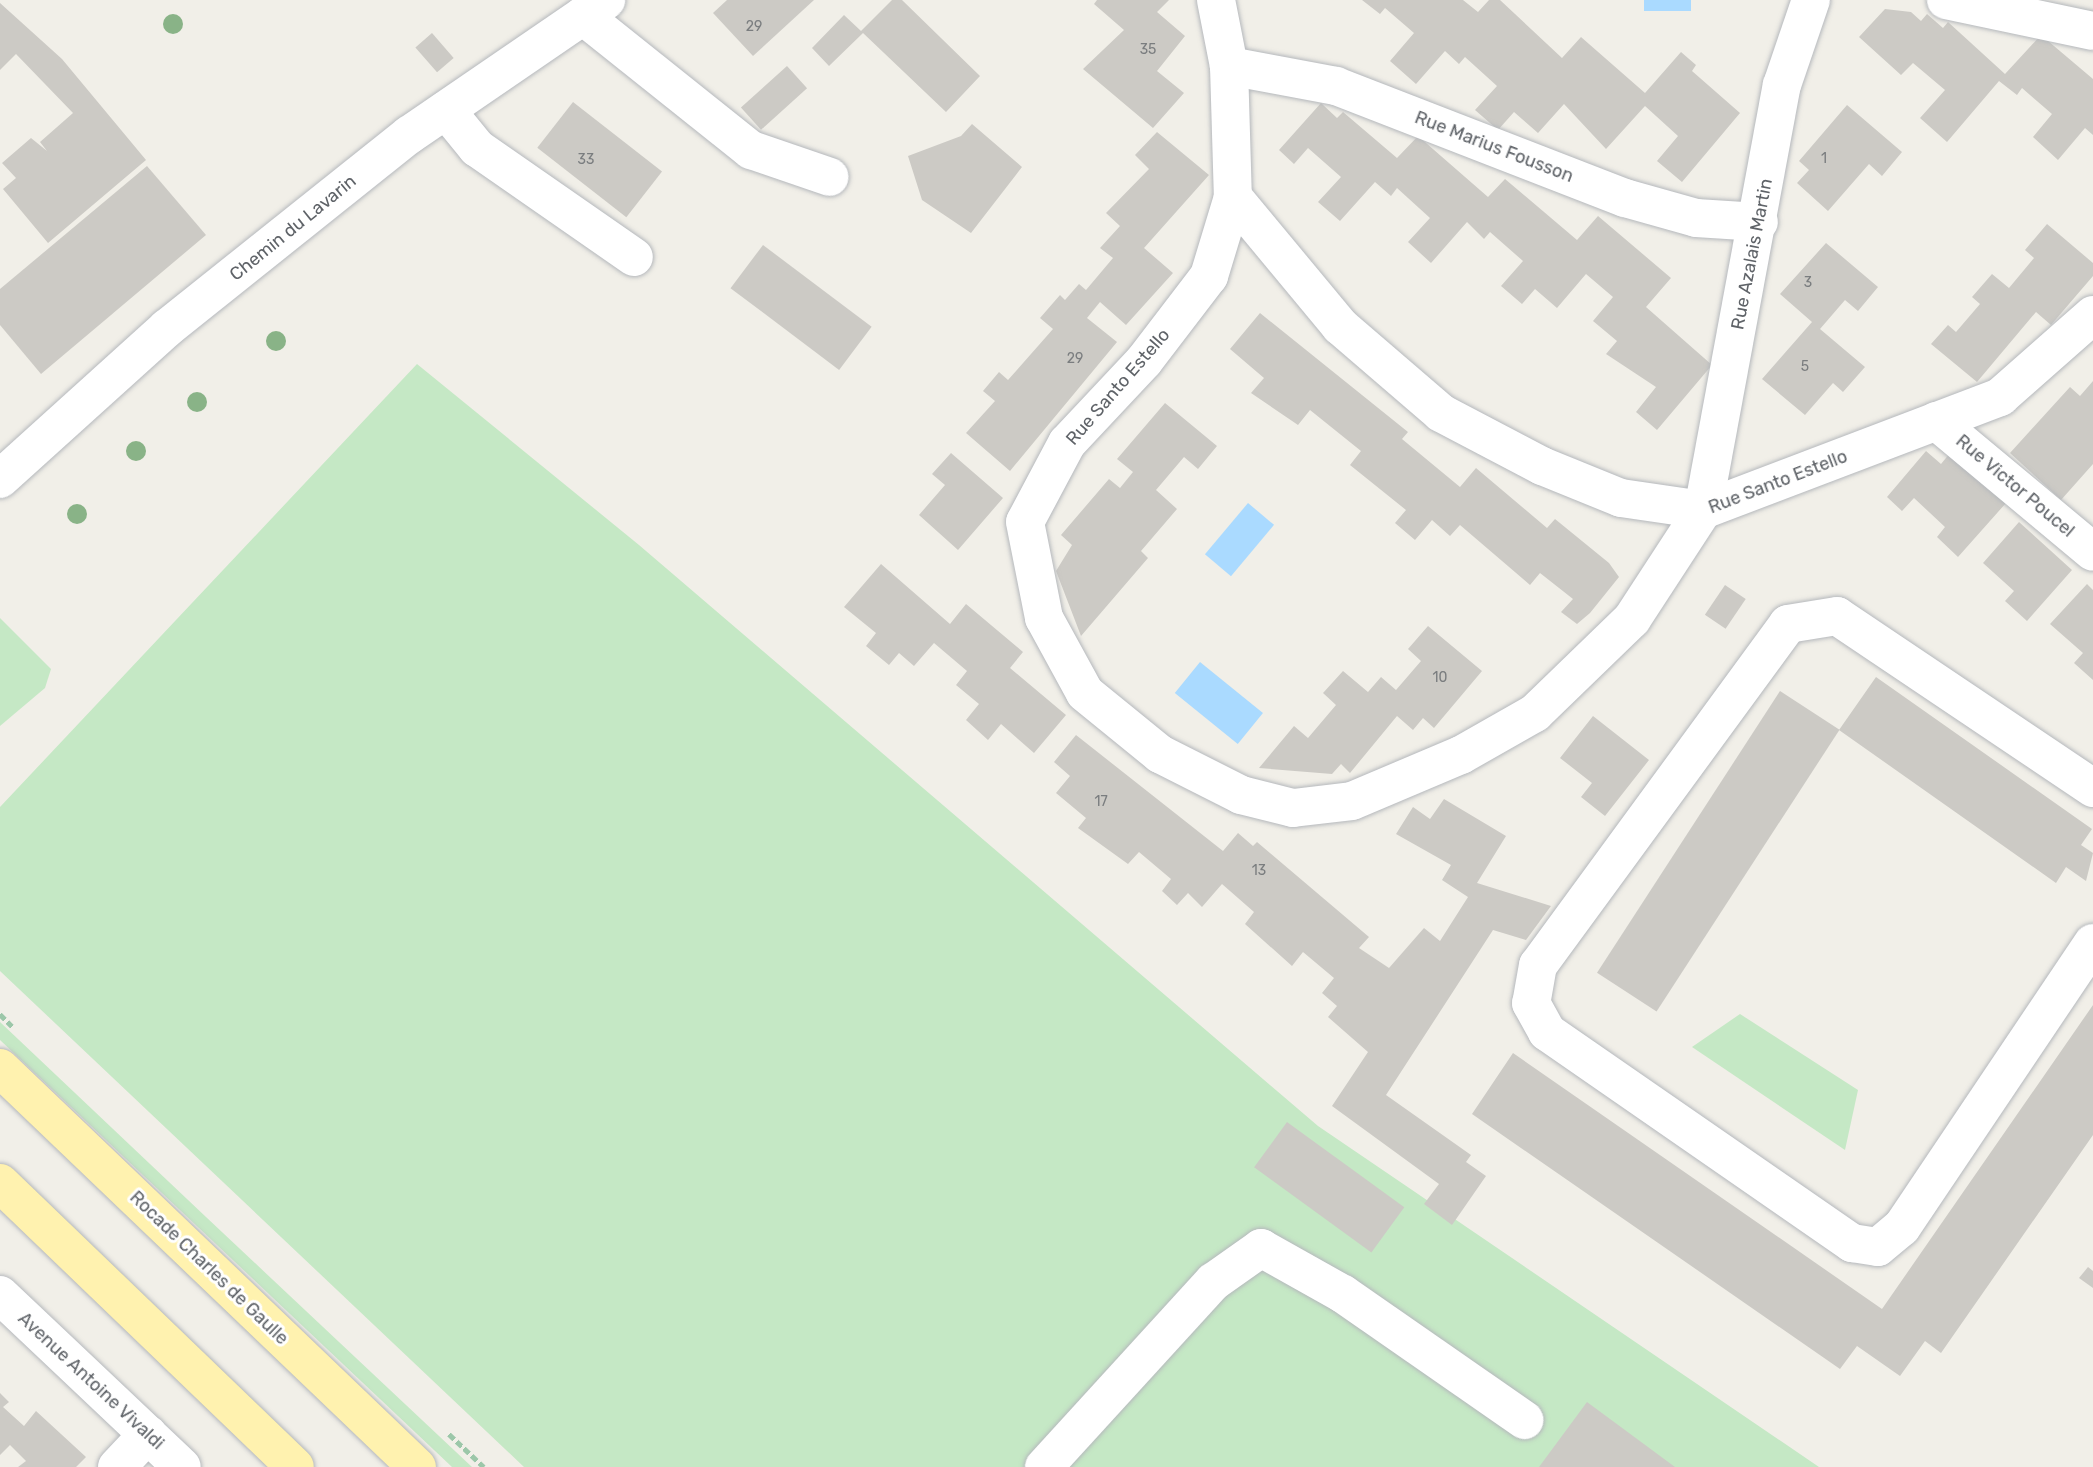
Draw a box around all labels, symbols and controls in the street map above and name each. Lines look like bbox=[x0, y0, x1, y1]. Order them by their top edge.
house number: 29 bbox=[746, 19, 762, 35]
house number: 35 bbox=[1140, 42, 1156, 58]
street label: Rue Marius Fousson bbox=[1412, 107, 1576, 187]
house number: 1 bbox=[1821, 151, 1827, 167]
house number: 33 bbox=[578, 152, 594, 168]
street label: Chemin du Lavarin bbox=[226, 170, 360, 286]
street label: Rue Azalais Martin bbox=[1727, 176, 1777, 332]
house number: 3 bbox=[1804, 275, 1812, 291]
street label: Rue Santo Estello bbox=[1062, 324, 1174, 450]
house number: 29 bbox=[1067, 351, 1083, 367]
house number: 5 bbox=[1801, 359, 1809, 375]
street label: Rue Victor Poucel bbox=[1951, 430, 2079, 542]
street label: Rue Santo Estello bbox=[1705, 446, 1851, 518]
house number: 10 bbox=[1433, 670, 1447, 686]
house number: 17 bbox=[1094, 794, 1108, 810]
house number: 13 bbox=[1252, 863, 1266, 879]
street label: Rocade Charles de Gaulle bbox=[125, 1187, 293, 1349]
street label: Avenue Antoine Vivaldi bbox=[13, 1307, 169, 1455]

